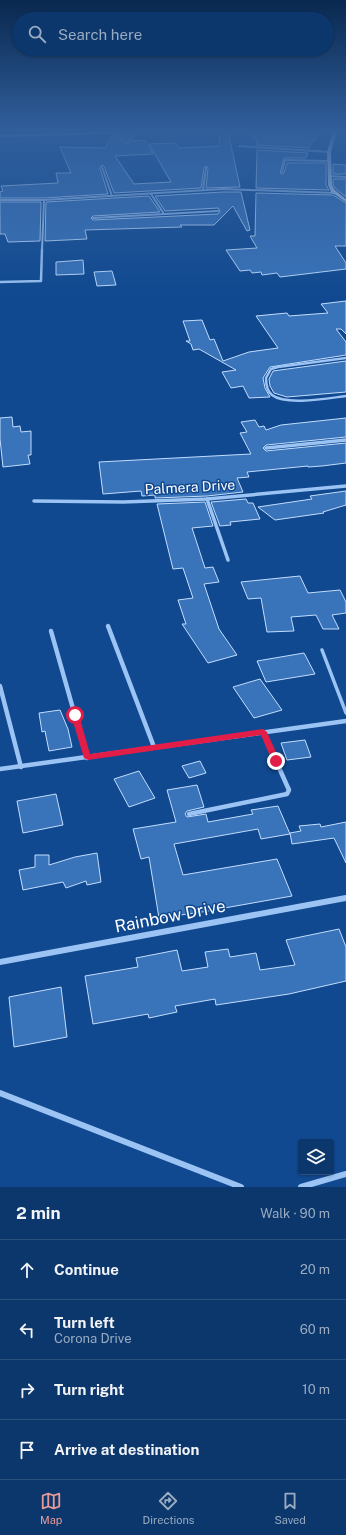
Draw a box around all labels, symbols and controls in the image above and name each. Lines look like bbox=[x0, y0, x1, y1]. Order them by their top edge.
search box bbox=[12, 12, 334, 56]
icon: search bbox=[26, 23, 48, 45]
text: Search here bbox=[58, 26, 142, 43]
street label: Palmera Drive bbox=[144, 477, 236, 497]
route start bbox=[66, 706, 84, 724]
route end bbox=[267, 752, 285, 770]
street label: Rainbow Drive bbox=[113, 895, 227, 937]
map controls bbox=[298, 1139, 334, 1175]
button: layers bbox=[298, 1139, 334, 1175]
text: 2 min bbox=[16, 1203, 61, 1223]
text: Walk · 90 m bbox=[260, 1206, 330, 1221]
icon: ahead bbox=[16, 1259, 38, 1281]
text: Continue bbox=[54, 1261, 119, 1278]
text: 20 m bbox=[300, 1262, 330, 1277]
text: Turn left bbox=[54, 1314, 115, 1331]
icon: left bbox=[16, 1319, 38, 1341]
text: 60 m bbox=[300, 1322, 330, 1337]
text: Corona Drive bbox=[54, 1331, 132, 1346]
icon: right bbox=[16, 1379, 38, 1401]
text: Turn right bbox=[54, 1381, 124, 1398]
text: 10 m bbox=[302, 1382, 330, 1397]
icon: arrive bbox=[16, 1439, 38, 1461]
text: Arrive at destination bbox=[54, 1441, 199, 1458]
tab: Map bbox=[40, 1490, 62, 1526]
tab: Directions bbox=[143, 1490, 194, 1526]
tab: Saved bbox=[274, 1490, 306, 1526]

